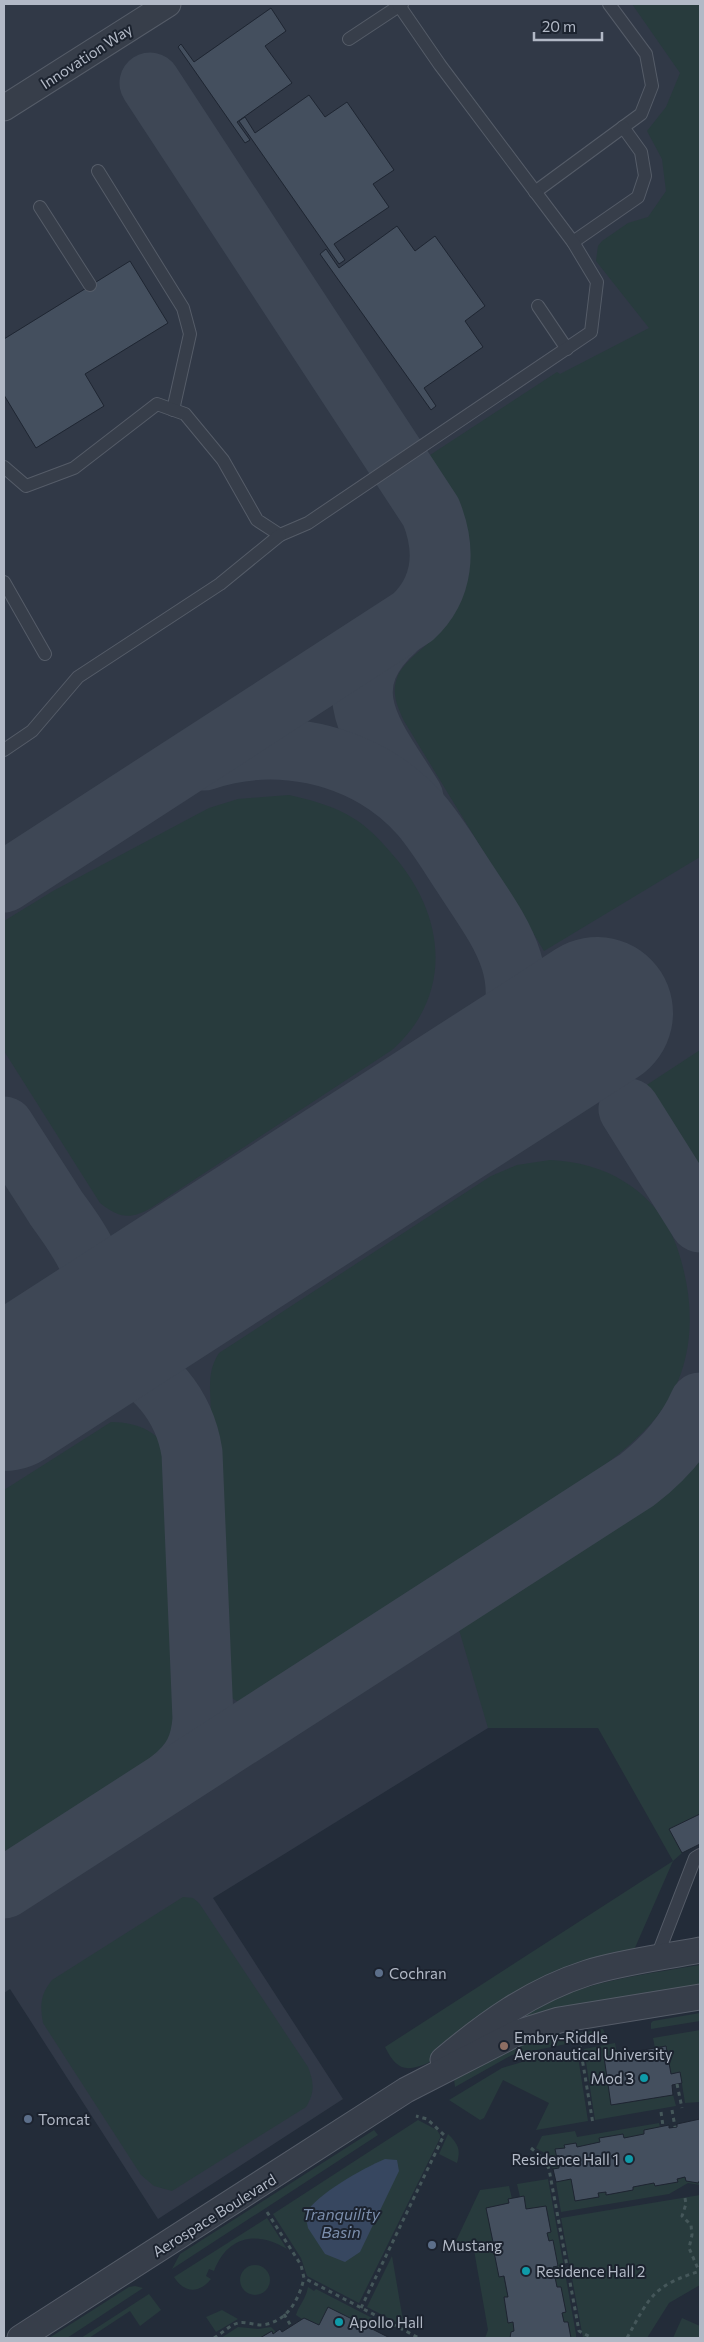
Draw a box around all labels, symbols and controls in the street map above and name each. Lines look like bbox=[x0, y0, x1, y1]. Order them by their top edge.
scale bar bbox=[534, 10, 602, 42]
text: 20 m bbox=[542, 17, 576, 35]
street label: Innovation Way bbox=[37, 20, 135, 92]
place label: Cochran bbox=[389, 1964, 447, 1982]
marker: Cochran bbox=[373, 1967, 385, 1979]
place label: Embry-Riddle Aeronautical University bbox=[514, 2028, 673, 2063]
marker: Embry-Riddle Aeronautical University bbox=[498, 2040, 510, 2052]
place label: Mod 3 bbox=[591, 2069, 634, 2087]
marker: Mod 3 bbox=[638, 2072, 650, 2084]
place label: Tomcat bbox=[38, 2110, 90, 2128]
marker: Tomcat bbox=[22, 2113, 34, 2125]
place label: Residence Hall 1 bbox=[511, 2150, 619, 2168]
marker: Residence Hall 1 bbox=[623, 2153, 635, 2165]
street label: Aerospace Boulevard bbox=[149, 2170, 279, 2260]
water label: Tranquility Basin bbox=[302, 2204, 381, 2241]
place label: Mustang bbox=[442, 2236, 502, 2254]
marker: Mustang bbox=[426, 2239, 438, 2251]
place label: Residence Hall 2 bbox=[536, 2262, 645, 2280]
marker: Residence Hall 2 bbox=[520, 2265, 532, 2277]
place label: Apollo Hall bbox=[349, 2313, 423, 2331]
marker: Apollo Hall bbox=[333, 2316, 345, 2328]

